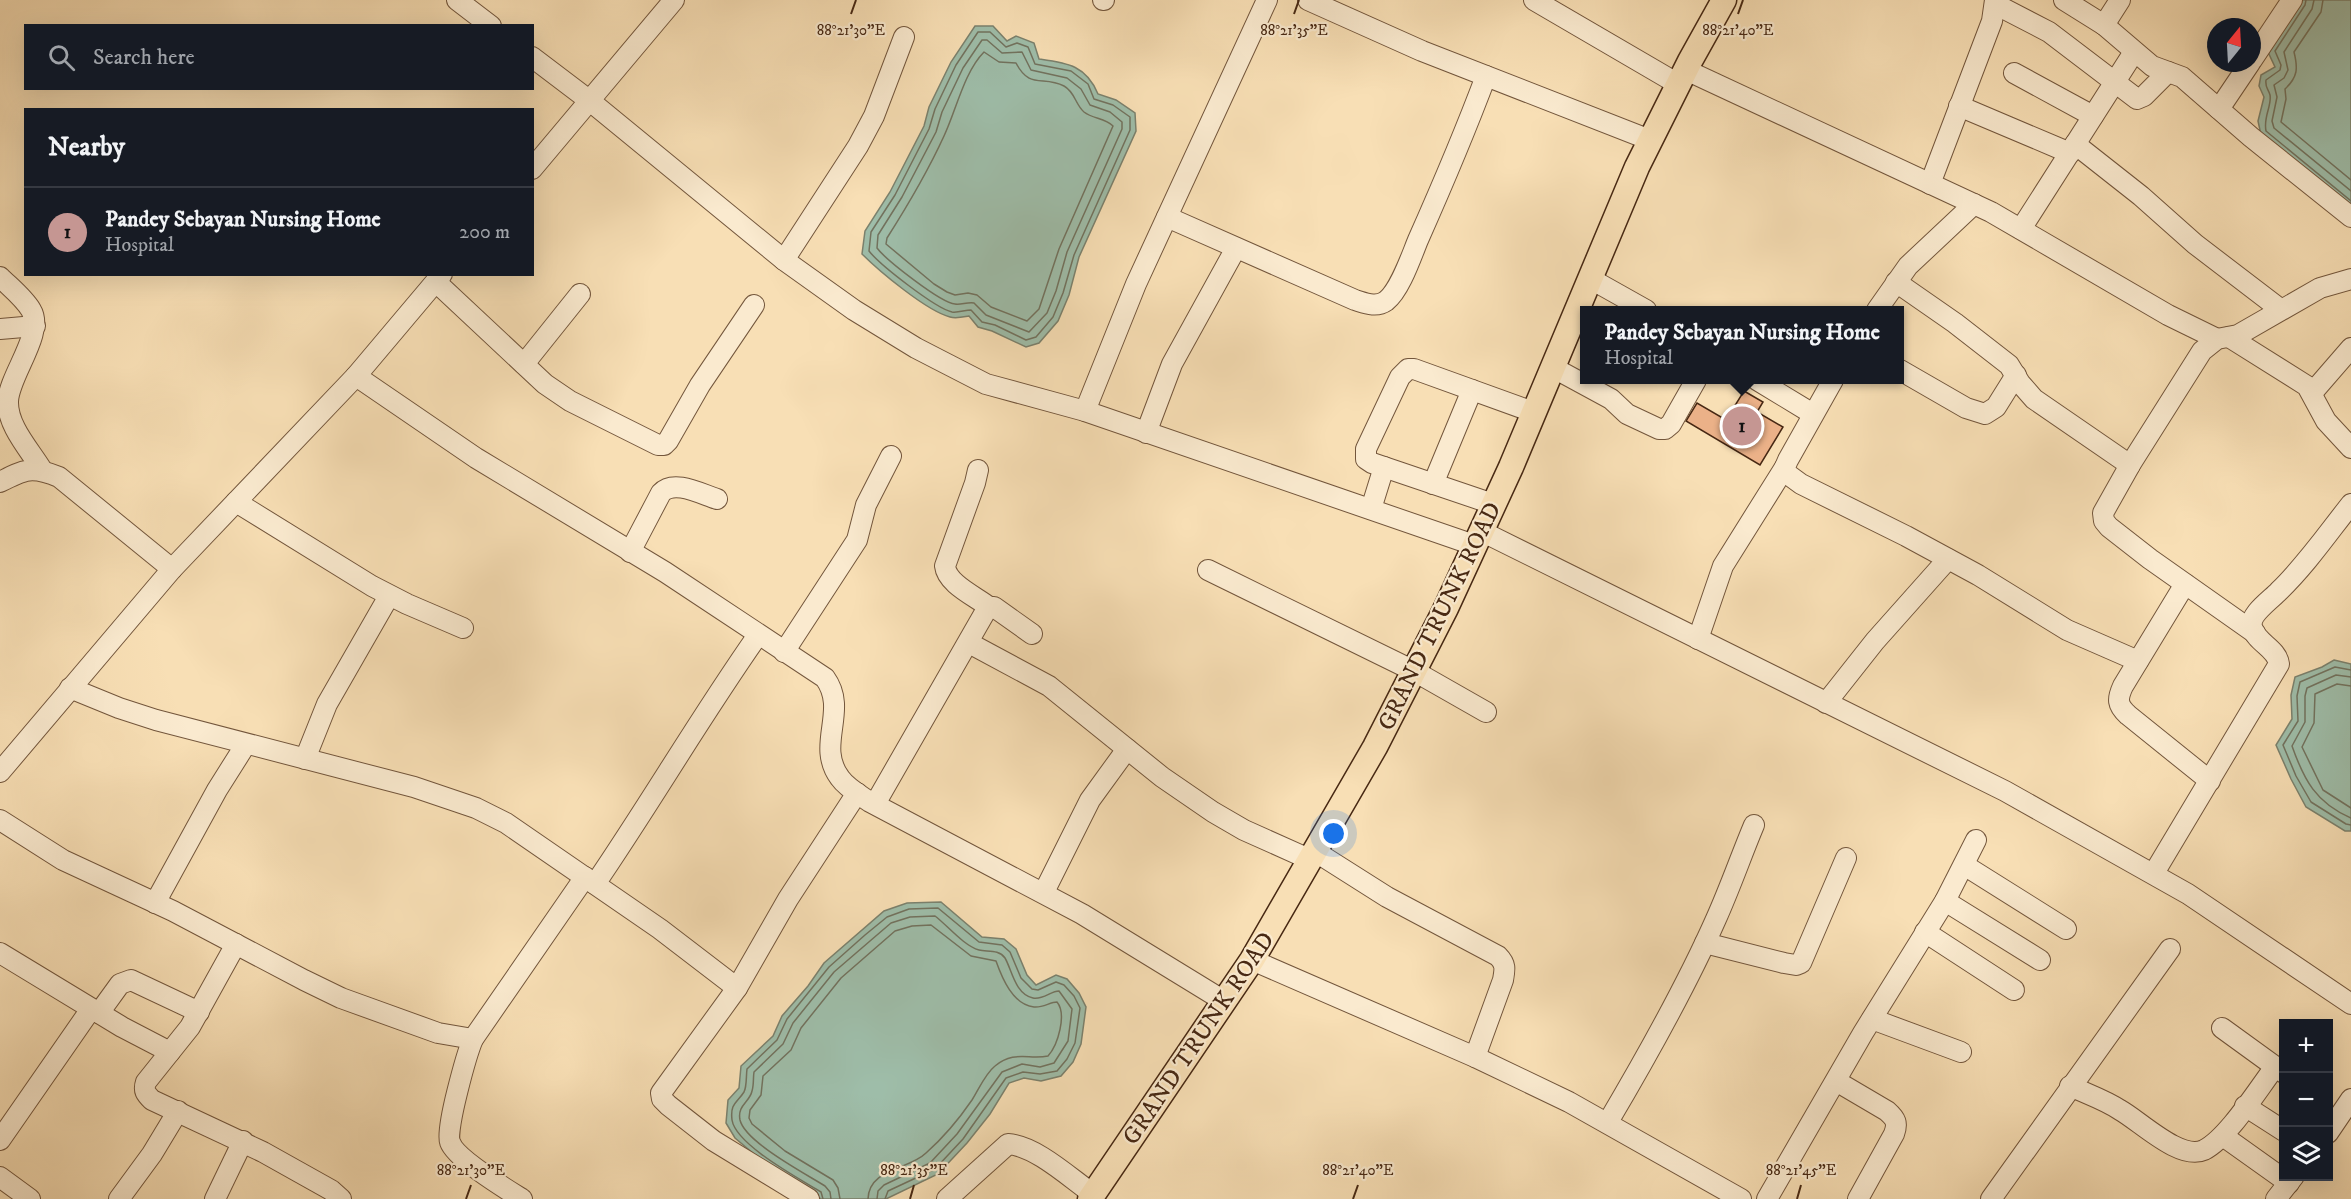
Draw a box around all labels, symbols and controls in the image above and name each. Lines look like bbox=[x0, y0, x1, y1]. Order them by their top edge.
north arrow bbox=[2207, 18, 2261, 72]
text: 88°21'30"E bbox=[817, 21, 886, 40]
text: 88°21'35"E bbox=[1260, 21, 1328, 40]
text: 88°21'40"E bbox=[1702, 21, 1774, 40]
search box bbox=[24, 24, 534, 90]
icon: search bbox=[45, 41, 78, 74]
text: Search here bbox=[93, 44, 195, 71]
text: Nearby bbox=[48, 131, 125, 164]
text: Pandey Sebayan Nursing Home bbox=[105, 206, 381, 233]
text: 1 bbox=[64, 220, 71, 245]
text: 200 m bbox=[459, 220, 510, 245]
text: Hospital bbox=[105, 233, 174, 258]
popup bbox=[1580, 306, 1904, 384]
text: Pandey Sebayan Nursing Home bbox=[1604, 319, 1880, 346]
text: Hospital bbox=[1604, 346, 1673, 371]
pin: 1 bbox=[1722, 404, 1762, 448]
street label: GRAND TRUNK ROAD bbox=[1372, 497, 1508, 736]
your location bbox=[1319, 819, 1348, 848]
street label: GRAND TRUNK ROAD bbox=[1116, 926, 1281, 1151]
map controls bbox=[2279, 1019, 2333, 1181]
button: + bbox=[2279, 1019, 2333, 1073]
button: − bbox=[2279, 1073, 2333, 1127]
button: layers bbox=[2279, 1127, 2333, 1181]
text: 88°21'30"E bbox=[437, 1161, 506, 1180]
text: 88°21'35"E bbox=[880, 1161, 948, 1180]
text: 88°21'40"E bbox=[1322, 1161, 1394, 1180]
text: 88°21'45"E bbox=[1766, 1161, 1837, 1180]

